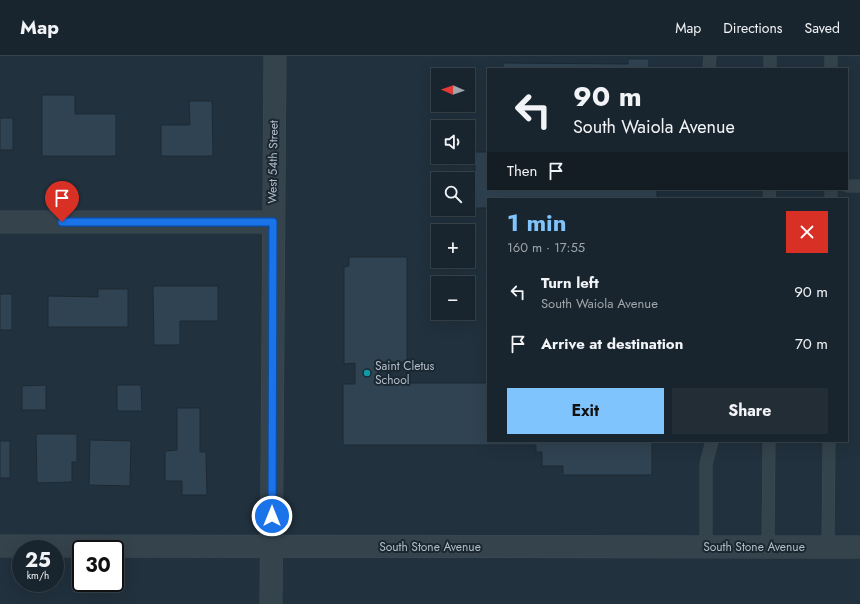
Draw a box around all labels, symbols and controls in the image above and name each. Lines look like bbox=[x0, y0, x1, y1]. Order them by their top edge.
text: Map bbox=[20, 14, 59, 41]
text: Map bbox=[675, 18, 701, 38]
text: Directions bbox=[723, 18, 783, 38]
text: Saved bbox=[805, 18, 840, 38]
north arrow bbox=[431, 68, 475, 112]
map controls bbox=[431, 68, 475, 320]
text: 90 m bbox=[573, 76, 642, 117]
icon: left bbox=[507, 84, 559, 136]
text: South Waiola Avenue bbox=[573, 114, 735, 140]
street label: West 54th Street bbox=[263, 120, 283, 204]
button: sound bbox=[431, 120, 475, 164]
text: Then bbox=[507, 160, 537, 182]
icon: arrive bbox=[545, 160, 567, 182]
button: search bbox=[431, 172, 475, 216]
pin bbox=[45, 181, 79, 222]
icon: arrive bbox=[51, 187, 73, 209]
text: 1 min bbox=[507, 205, 567, 240]
button: close bbox=[786, 211, 828, 253]
button: + bbox=[431, 224, 475, 268]
text: 160 m · 17:55 bbox=[507, 238, 585, 257]
text: Turn left bbox=[541, 272, 599, 294]
button: − bbox=[431, 276, 475, 320]
icon: left bbox=[507, 281, 529, 303]
text: 90 m bbox=[794, 281, 828, 303]
text: South Waiola Avenue bbox=[541, 294, 658, 313]
icon: arrive bbox=[507, 333, 529, 355]
text: Arrive at destination bbox=[541, 333, 683, 355]
text: 70 m bbox=[795, 333, 828, 355]
place label: Saint Cletus School bbox=[375, 357, 435, 389]
marker: Saint Cletus School bbox=[362, 368, 372, 378]
button: Exit bbox=[507, 388, 664, 434]
button: Share bbox=[672, 388, 828, 434]
position arrow bbox=[251, 495, 293, 537]
street label: South Stone Avenue bbox=[379, 538, 481, 556]
street label: South Stone Avenue bbox=[703, 538, 805, 556]
speed limit sign: 30 bbox=[72, 540, 124, 592]
text: 25 bbox=[25, 546, 51, 575]
text: km/h bbox=[27, 568, 49, 583]

